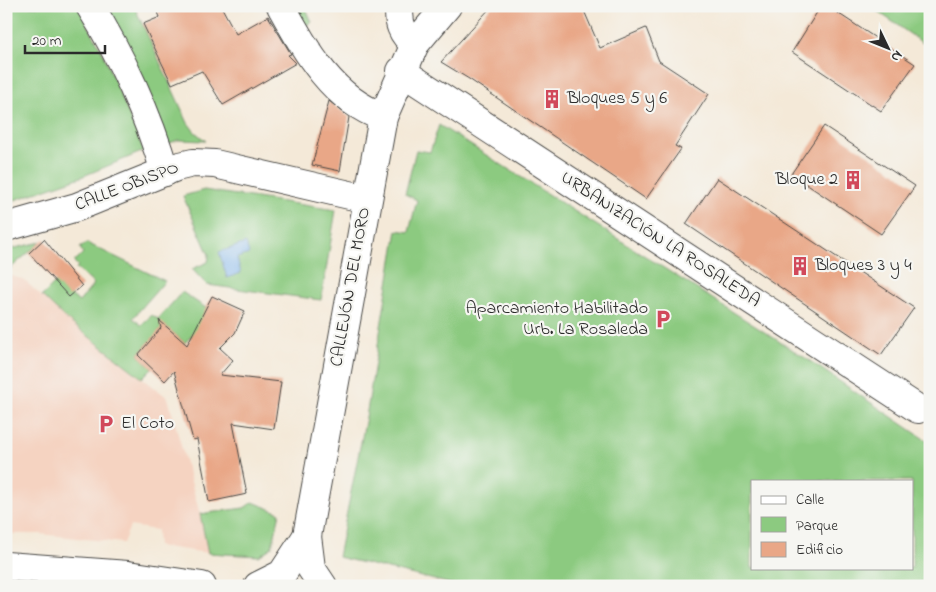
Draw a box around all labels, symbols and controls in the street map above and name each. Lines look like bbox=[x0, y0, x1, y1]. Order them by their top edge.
scale bar bbox=[25, 22, 105, 54]
north arrow bbox=[864, 22, 914, 72]
text: 20 m bbox=[32, 30, 62, 52]
text: N bbox=[886, 45, 907, 66]
place label: Bloques 5 y 6 bbox=[566, 86, 667, 112]
building icon: Bloques 5 y 6 bbox=[541, 88, 563, 110]
street label: CALLE OBISPO bbox=[71, 155, 183, 219]
street label: URBANIZACIÓN LA ROSALEDA bbox=[555, 166, 765, 314]
place label: Bloque 2 bbox=[774, 167, 838, 193]
building icon: Bloque 2 bbox=[842, 169, 864, 191]
street label: CALLEJÓN DEL MORO bbox=[324, 205, 378, 369]
place label: Bloques 3 y 4 bbox=[814, 253, 912, 279]
building icon: Bloques 3 y 4 bbox=[789, 255, 811, 277]
place label: Aparcamiento Habilitado Urb. La Rosaleda bbox=[466, 296, 648, 343]
parking icon: Aparcamiento Habilitado Urb. La Rosaleda bbox=[652, 308, 674, 330]
place label: El Coto bbox=[121, 411, 174, 437]
parking icon: El Coto bbox=[95, 413, 117, 435]
legend bbox=[751, 480, 914, 570]
text: Calle bbox=[796, 489, 824, 511]
text: Parque bbox=[796, 515, 838, 537]
text: Edificio bbox=[796, 539, 843, 561]

